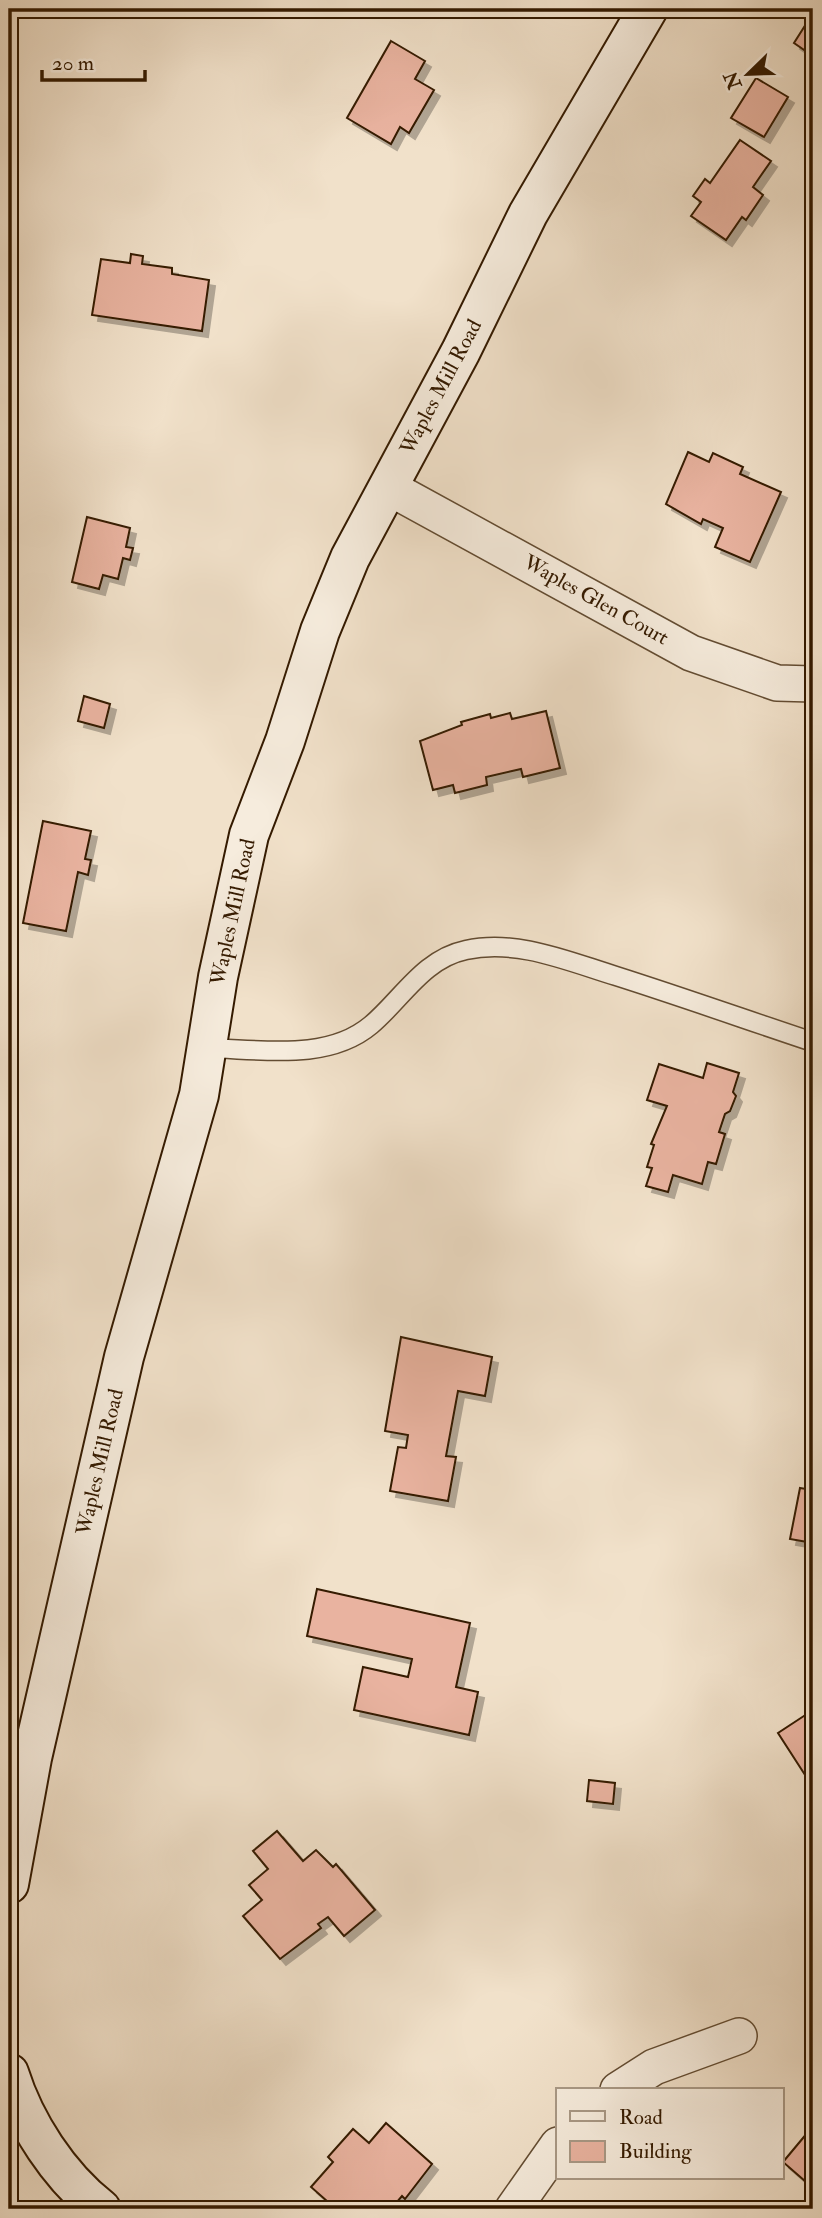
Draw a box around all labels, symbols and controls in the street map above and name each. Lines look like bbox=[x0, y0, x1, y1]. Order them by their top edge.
scale bar bbox=[42, 38, 145, 82]
north arrow bbox=[714, 38, 784, 108]
text: 20 m bbox=[52, 50, 94, 77]
text: N bbox=[719, 67, 748, 94]
street label: Waples Mill Road bbox=[394, 314, 488, 460]
street label: Waples Glen Court bbox=[518, 548, 674, 651]
street label: Waples Mill Road bbox=[204, 836, 262, 989]
street label: Waples Mill Road bbox=[70, 1386, 130, 1539]
legend bbox=[556, 2088, 784, 2180]
text: Road bbox=[619, 2104, 664, 2131]
text: Building bbox=[619, 2138, 692, 2165]

